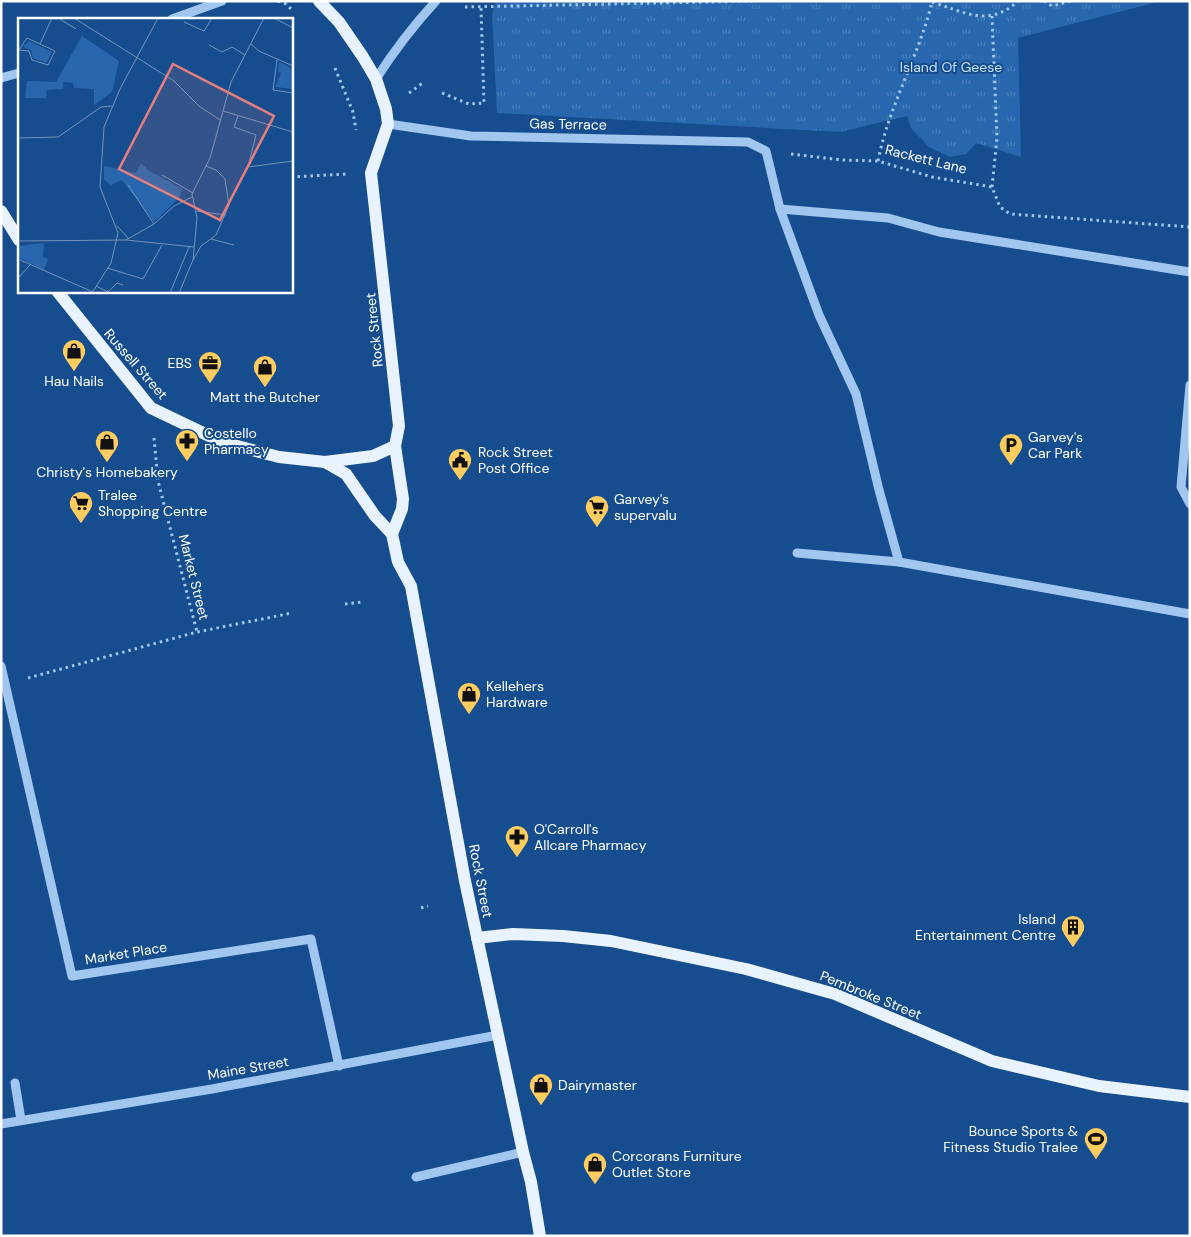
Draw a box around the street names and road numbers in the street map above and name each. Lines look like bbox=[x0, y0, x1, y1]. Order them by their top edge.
street label: Gas Terrace bbox=[529, 114, 607, 134]
street label: Rackett Lane bbox=[883, 140, 969, 178]
street label: Rock Street bbox=[361, 292, 387, 368]
street label: Russell Street bbox=[100, 325, 172, 403]
street label: Market Street bbox=[175, 532, 213, 622]
street label: Rock Street bbox=[465, 843, 497, 919]
street label: Market Place bbox=[84, 938, 168, 968]
street label: Pembroke Street bbox=[818, 966, 924, 1024]
street label: Maine Street bbox=[206, 1052, 290, 1084]

